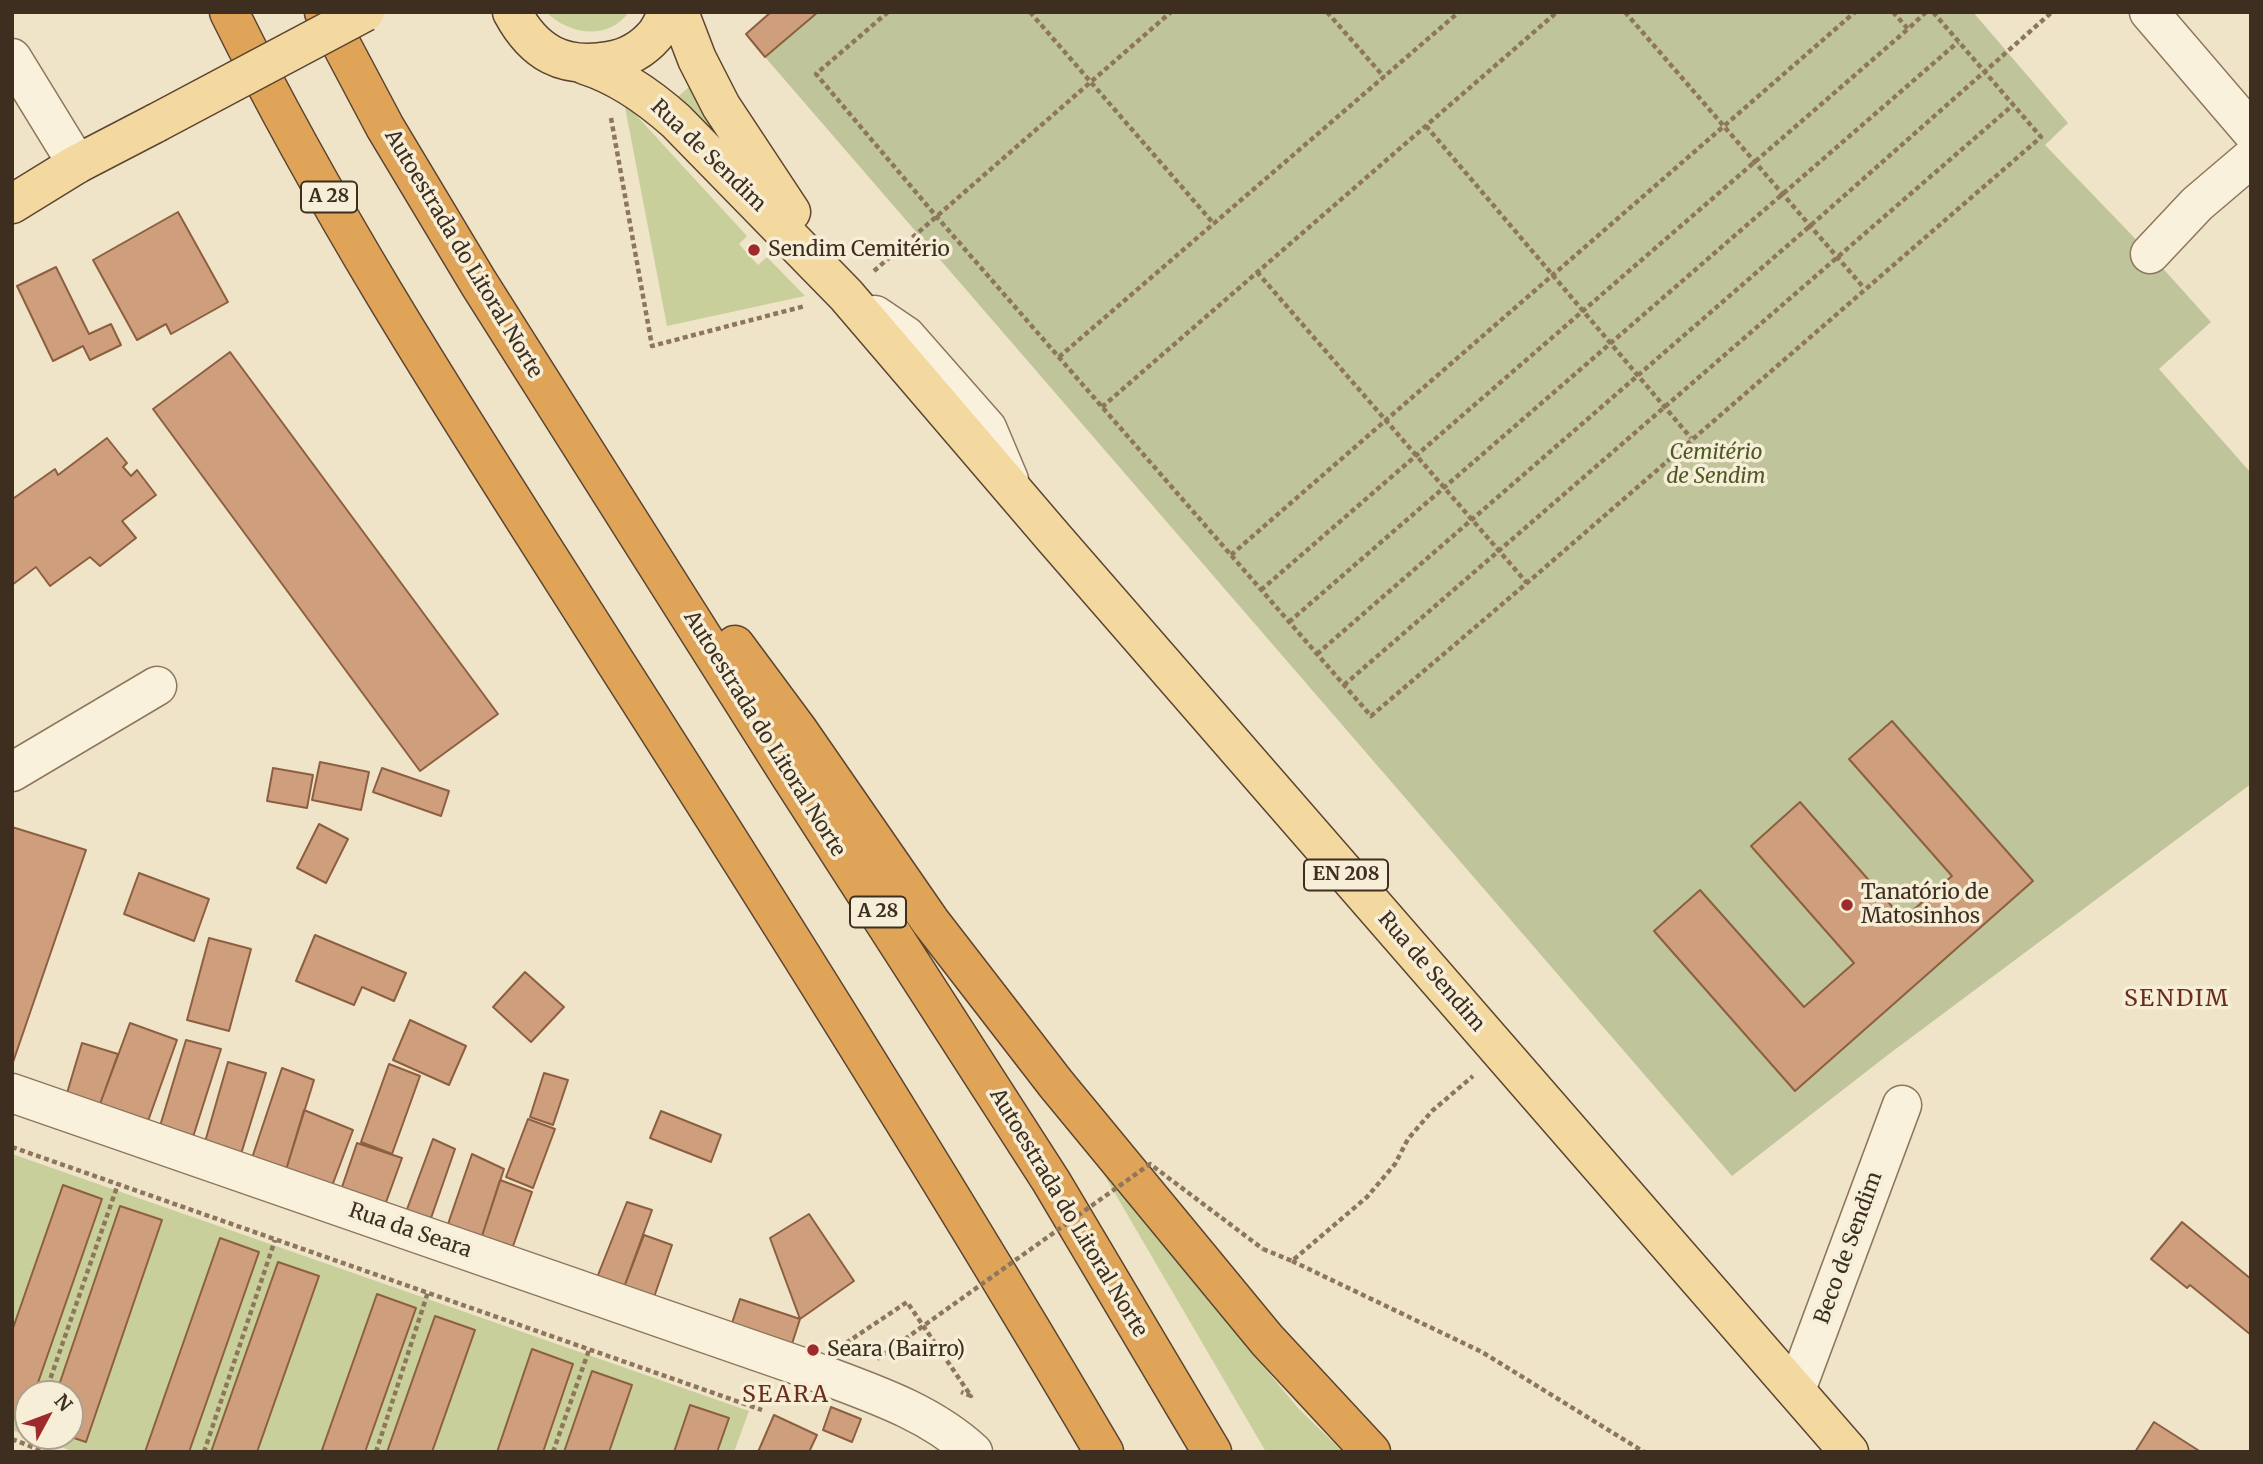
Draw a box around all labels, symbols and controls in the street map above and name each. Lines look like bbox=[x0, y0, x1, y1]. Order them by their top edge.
street label: Rua de Sendim bbox=[645, 95, 771, 217]
street label: Autoestrada do Litoral Norte bbox=[379, 125, 547, 383]
road number: A 28 bbox=[301, 182, 357, 212]
place label: Sendim Cemitério bbox=[768, 237, 950, 263]
marker: Sendim Cemitério bbox=[746, 242, 762, 258]
park label: Cemitério de Sendim bbox=[1666, 440, 1766, 490]
street label: Autoestrada do Litoral Norte bbox=[678, 606, 850, 862]
road number: EN 208 bbox=[1304, 860, 1388, 890]
place label: Tanatório de Matosinhos bbox=[1861, 880, 1989, 930]
road number: A 28 bbox=[850, 896, 906, 928]
marker: Tanatório de Matosinhos bbox=[1839, 897, 1855, 913]
street label: Rua de Sendim bbox=[1372, 907, 1490, 1037]
district label: SENDIM bbox=[2125, 985, 2229, 1013]
street label: Autoestrada do Litoral Norte bbox=[984, 1084, 1152, 1342]
street label: Beco de Sendim bbox=[1810, 1168, 1888, 1328]
street label: Rua da Seara bbox=[345, 1198, 475, 1264]
place label: Seara (Bairro) bbox=[827, 1337, 965, 1363]
marker: Seara (Bairro) bbox=[805, 1342, 821, 1358]
north arrow bbox=[14, 1380, 84, 1450]
district label: SEARA bbox=[743, 1381, 829, 1409]
text: N bbox=[49, 1389, 77, 1416]

